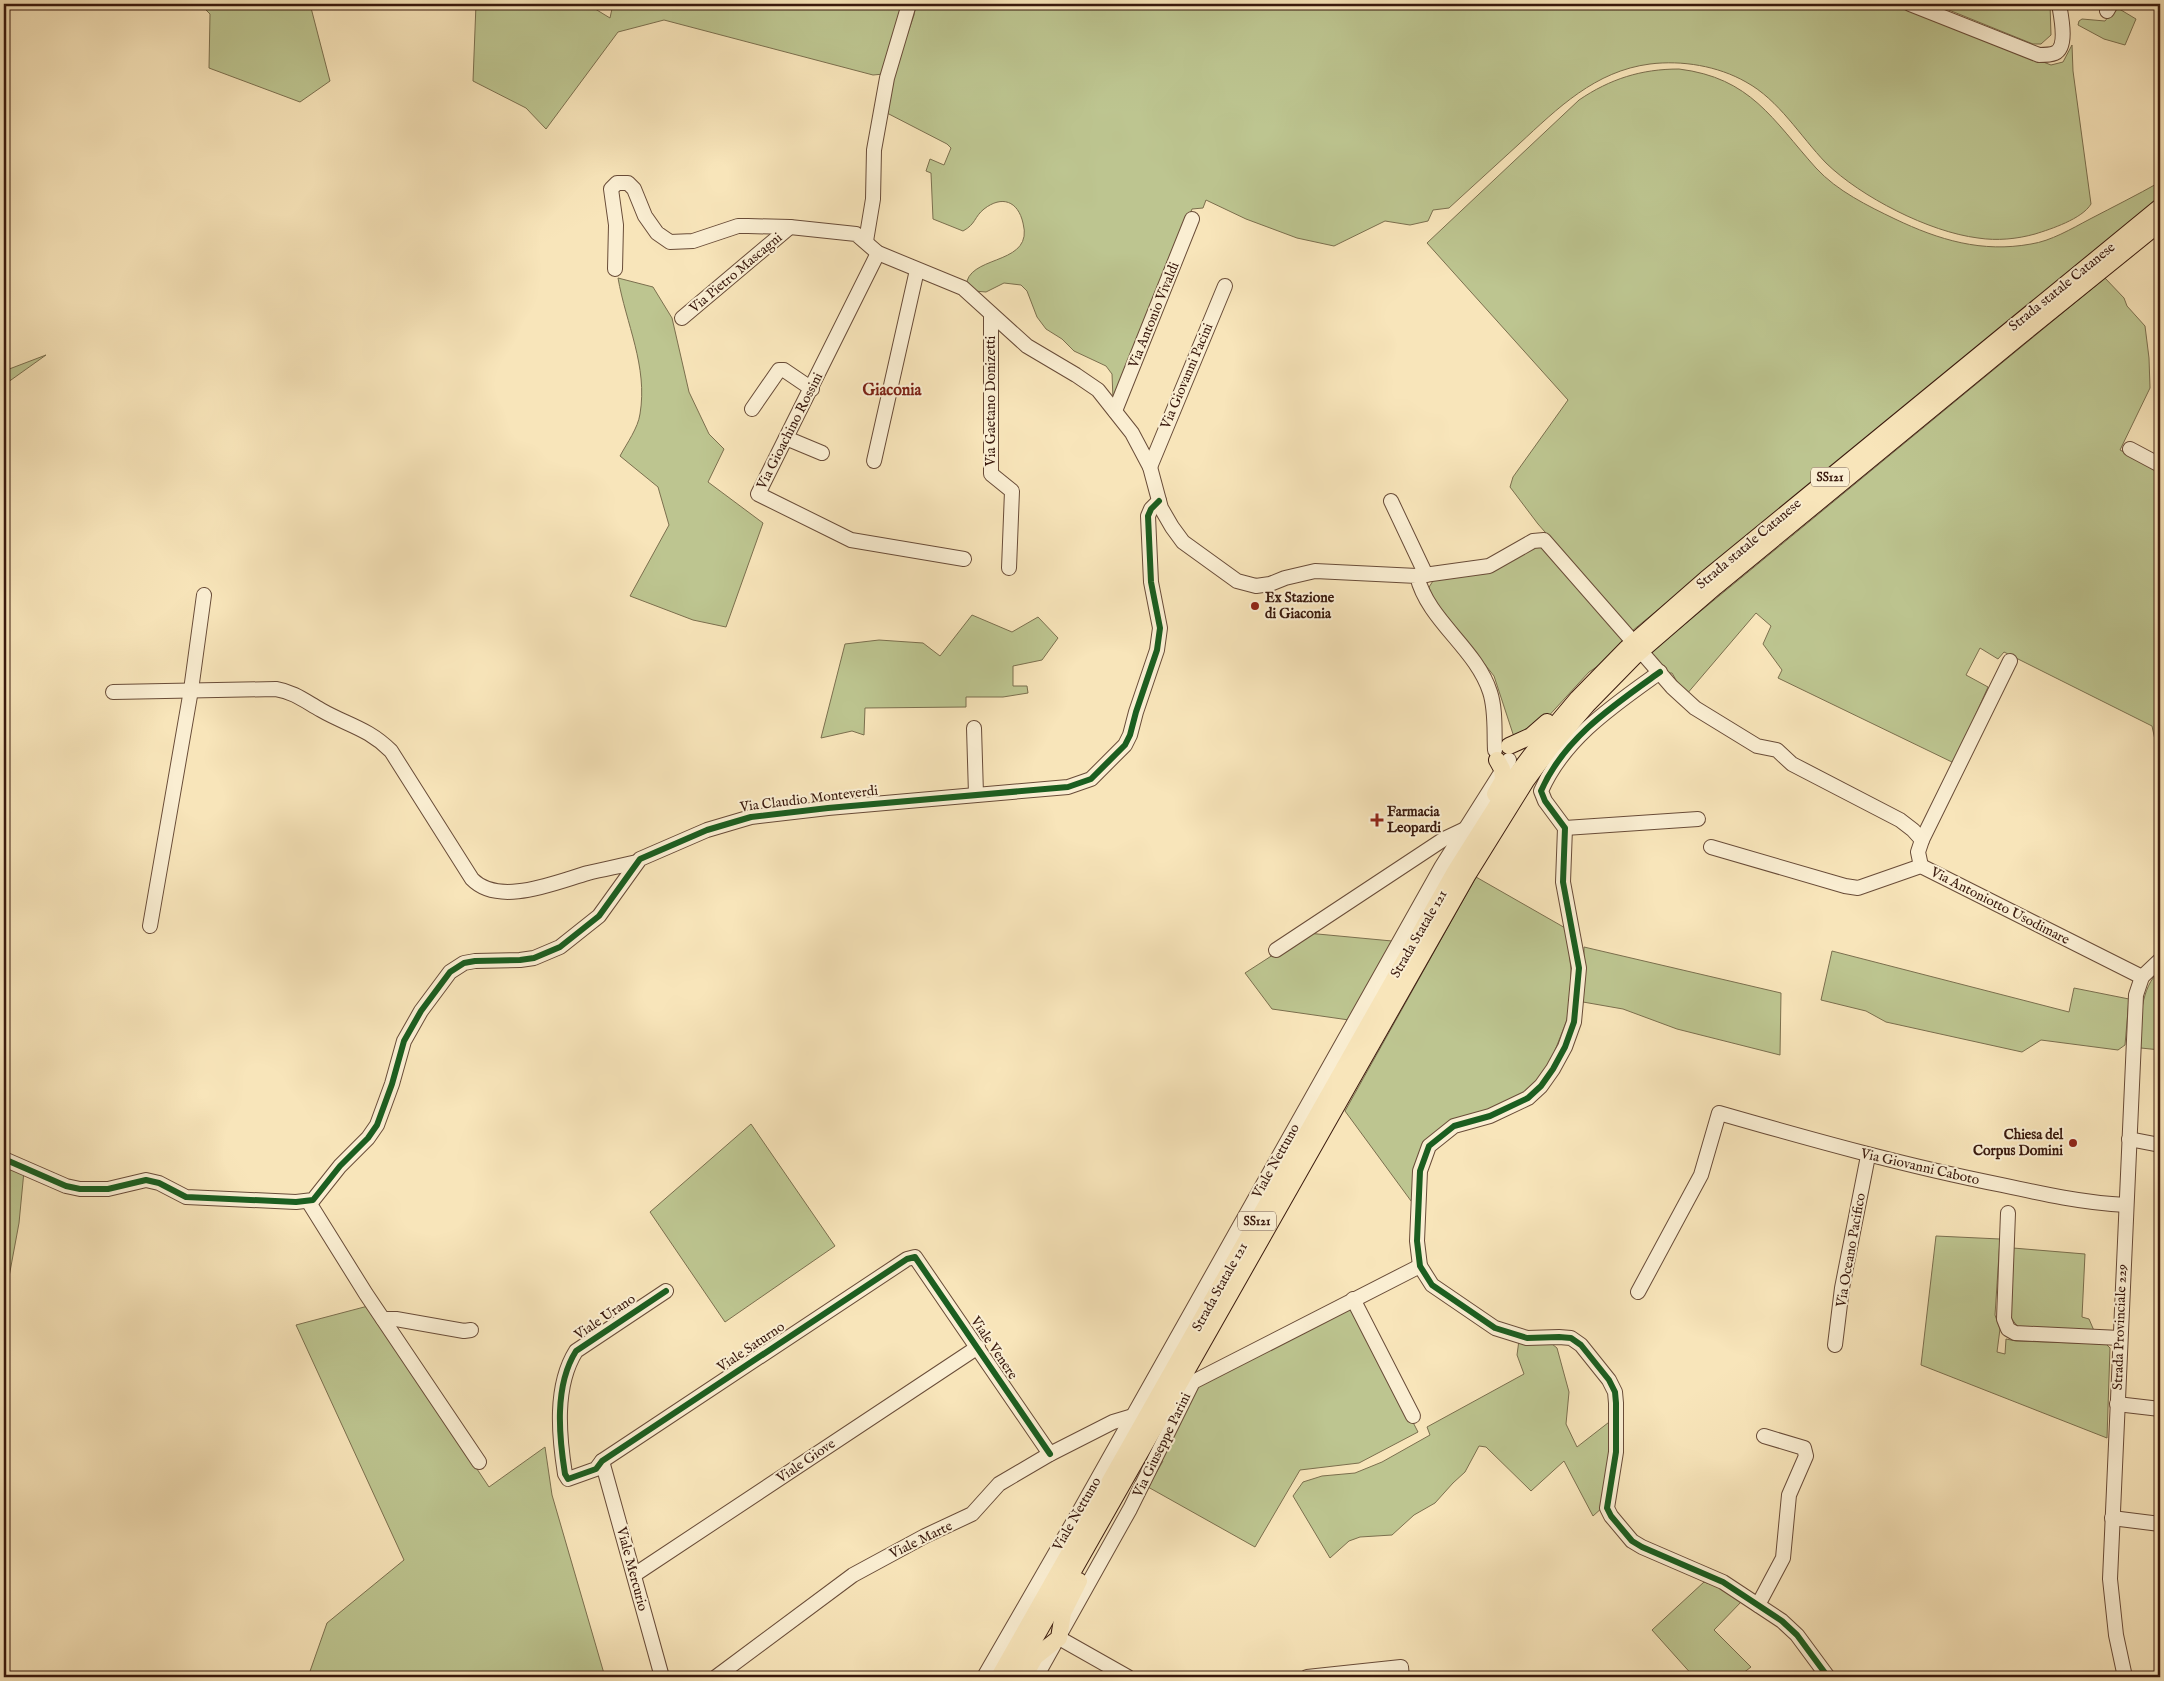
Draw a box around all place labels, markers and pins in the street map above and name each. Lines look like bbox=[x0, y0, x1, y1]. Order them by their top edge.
place label: Ex Stazione di Giaconia bbox=[1265, 589, 1335, 623]
marker: Ex Stazione di Giaconia bbox=[1249, 600, 1261, 612]
place label: Farmacia Leopardi bbox=[1387, 803, 1441, 837]
marker: Farmacia Leopardi bbox=[1371, 814, 1383, 826]
place label: Chiesa del Corpus Domini bbox=[1973, 1126, 2064, 1160]
marker: Chiesa del Corpus Domini bbox=[2067, 1137, 2079, 1149]

